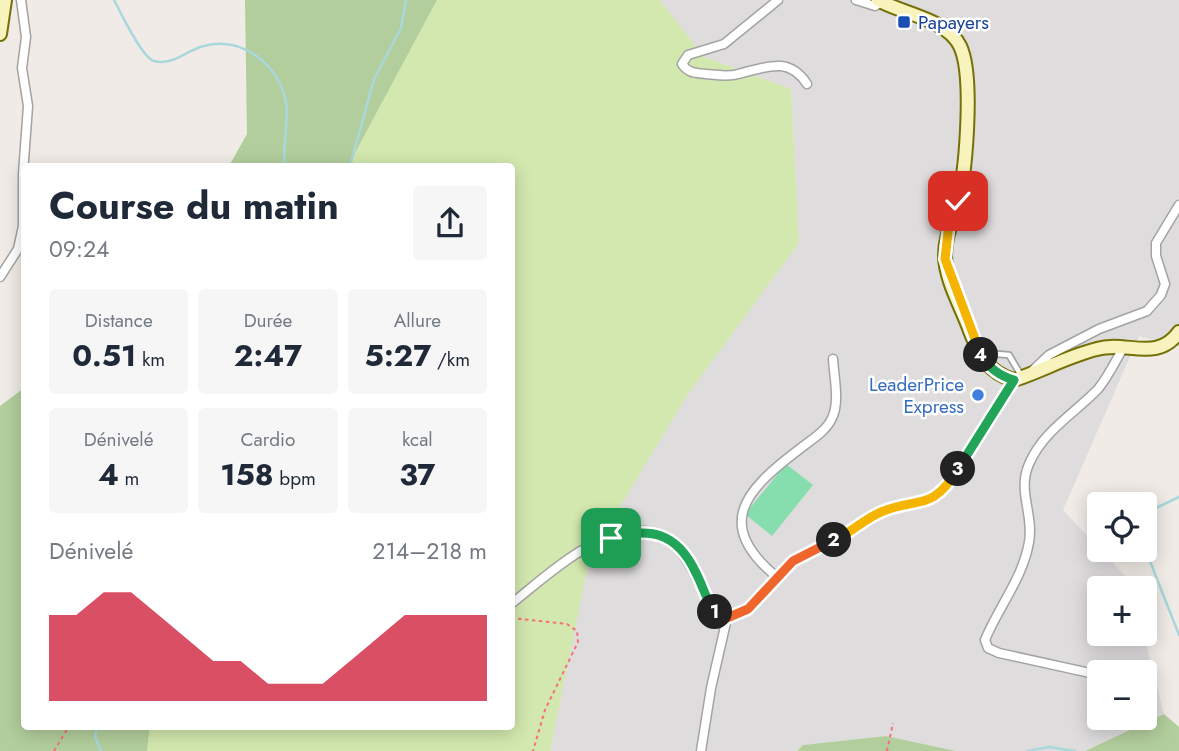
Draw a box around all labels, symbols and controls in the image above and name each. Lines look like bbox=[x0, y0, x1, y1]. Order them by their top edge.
place label: Papayers bbox=[918, 9, 989, 36]
marker: Papayers bbox=[896, 14, 912, 30]
pin bbox=[928, 171, 988, 231]
text: Course du matin bbox=[49, 178, 339, 233]
icon: check bbox=[939, 182, 977, 220]
button: share bbox=[413, 186, 487, 260]
text: 09:24 bbox=[49, 232, 109, 266]
text: Distance bbox=[85, 307, 153, 334]
text: Durée bbox=[244, 307, 292, 334]
text: Allure bbox=[394, 307, 441, 334]
text: 0.51 bbox=[72, 334, 136, 377]
text: 2:47 bbox=[234, 334, 302, 377]
text: 5:27 bbox=[365, 334, 431, 377]
pin: 4 bbox=[964, 338, 998, 372]
text: 4 bbox=[974, 341, 987, 368]
text: km bbox=[136, 346, 165, 373]
text: /km bbox=[431, 346, 470, 373]
place label: LeaderPrice Express bbox=[869, 371, 964, 420]
marker: LeaderPrice Express bbox=[970, 387, 986, 403]
text: Dénivelé bbox=[84, 426, 153, 453]
text: Cardio bbox=[241, 426, 295, 453]
text: kcal bbox=[402, 426, 433, 453]
pin: 3 bbox=[940, 452, 976, 486]
text: 4 bbox=[98, 453, 119, 496]
text: 158 bbox=[220, 453, 274, 496]
text: 37 bbox=[399, 453, 435, 496]
text: 3 bbox=[952, 455, 963, 482]
text: m bbox=[119, 465, 139, 492]
text: bpm bbox=[274, 465, 316, 492]
map controls bbox=[1087, 492, 1157, 730]
button: locate bbox=[1087, 492, 1157, 562]
pin bbox=[581, 508, 641, 568]
icon: arrive bbox=[592, 519, 630, 557]
pin: 2 bbox=[816, 522, 852, 558]
text: 2 bbox=[827, 526, 840, 553]
text: Dénivelé bbox=[49, 534, 133, 568]
text: 214–218 m bbox=[372, 534, 487, 568]
button: + bbox=[1087, 576, 1157, 646]
pin: 1 bbox=[698, 594, 732, 630]
text: 1 bbox=[710, 598, 719, 625]
button: − bbox=[1087, 660, 1157, 730]

